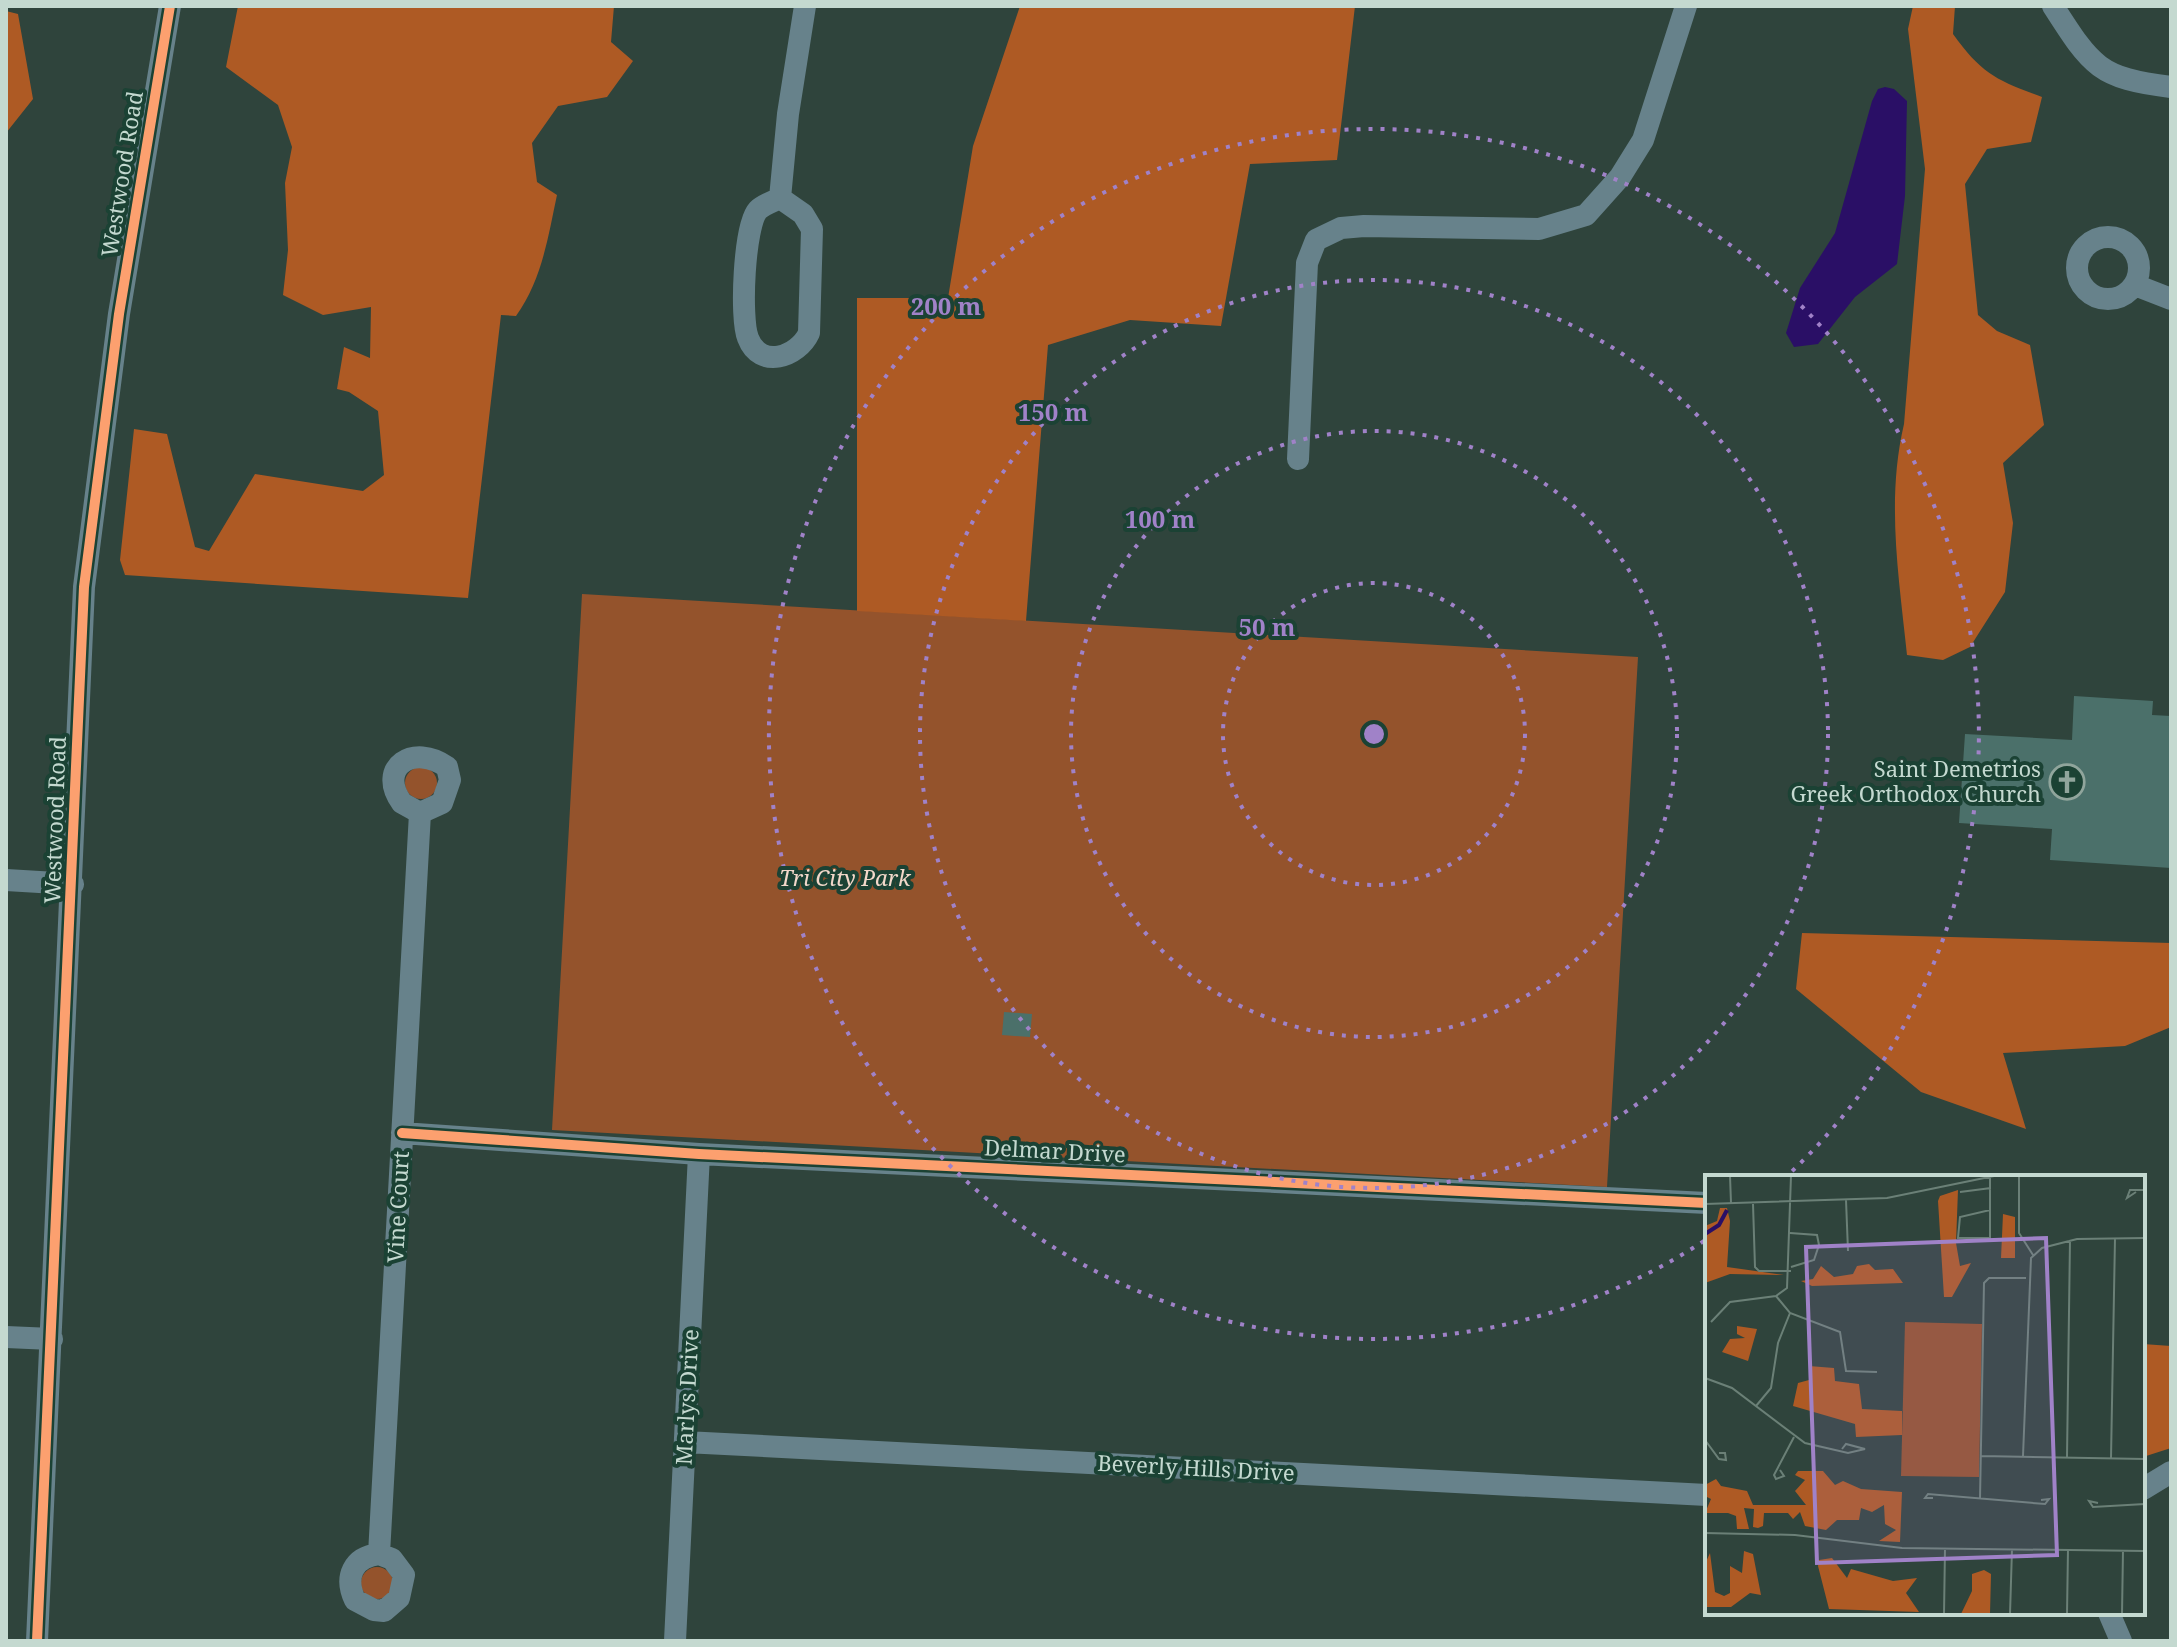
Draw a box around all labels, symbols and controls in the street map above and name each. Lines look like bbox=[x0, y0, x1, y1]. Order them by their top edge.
street label: Westwood Road bbox=[93, 88, 149, 259]
text: 200 m bbox=[911, 289, 982, 322]
text: 150 m bbox=[1018, 395, 1089, 428]
text: 100 m bbox=[1125, 502, 1196, 535]
text: 50 m bbox=[1238, 610, 1296, 643]
centre of rings bbox=[1360, 720, 1388, 748]
street label: Westwood Road bbox=[36, 735, 72, 904]
place label: Saint Demetrios Greek Orthodox Church bbox=[1790, 753, 2041, 808]
church icon: Saint Demetrios Greek Orthodox Church bbox=[2048, 763, 2086, 801]
park label: Tri City Park bbox=[779, 862, 912, 892]
street label: Delmar Drive bbox=[983, 1131, 1127, 1169]
street label: Vine Court bbox=[379, 1150, 415, 1264]
inset map bbox=[1705, 1175, 2145, 1615]
street label: Marlys Drive bbox=[667, 1328, 705, 1466]
street label: Beverly Hills Drive bbox=[1097, 1447, 1296, 1487]

